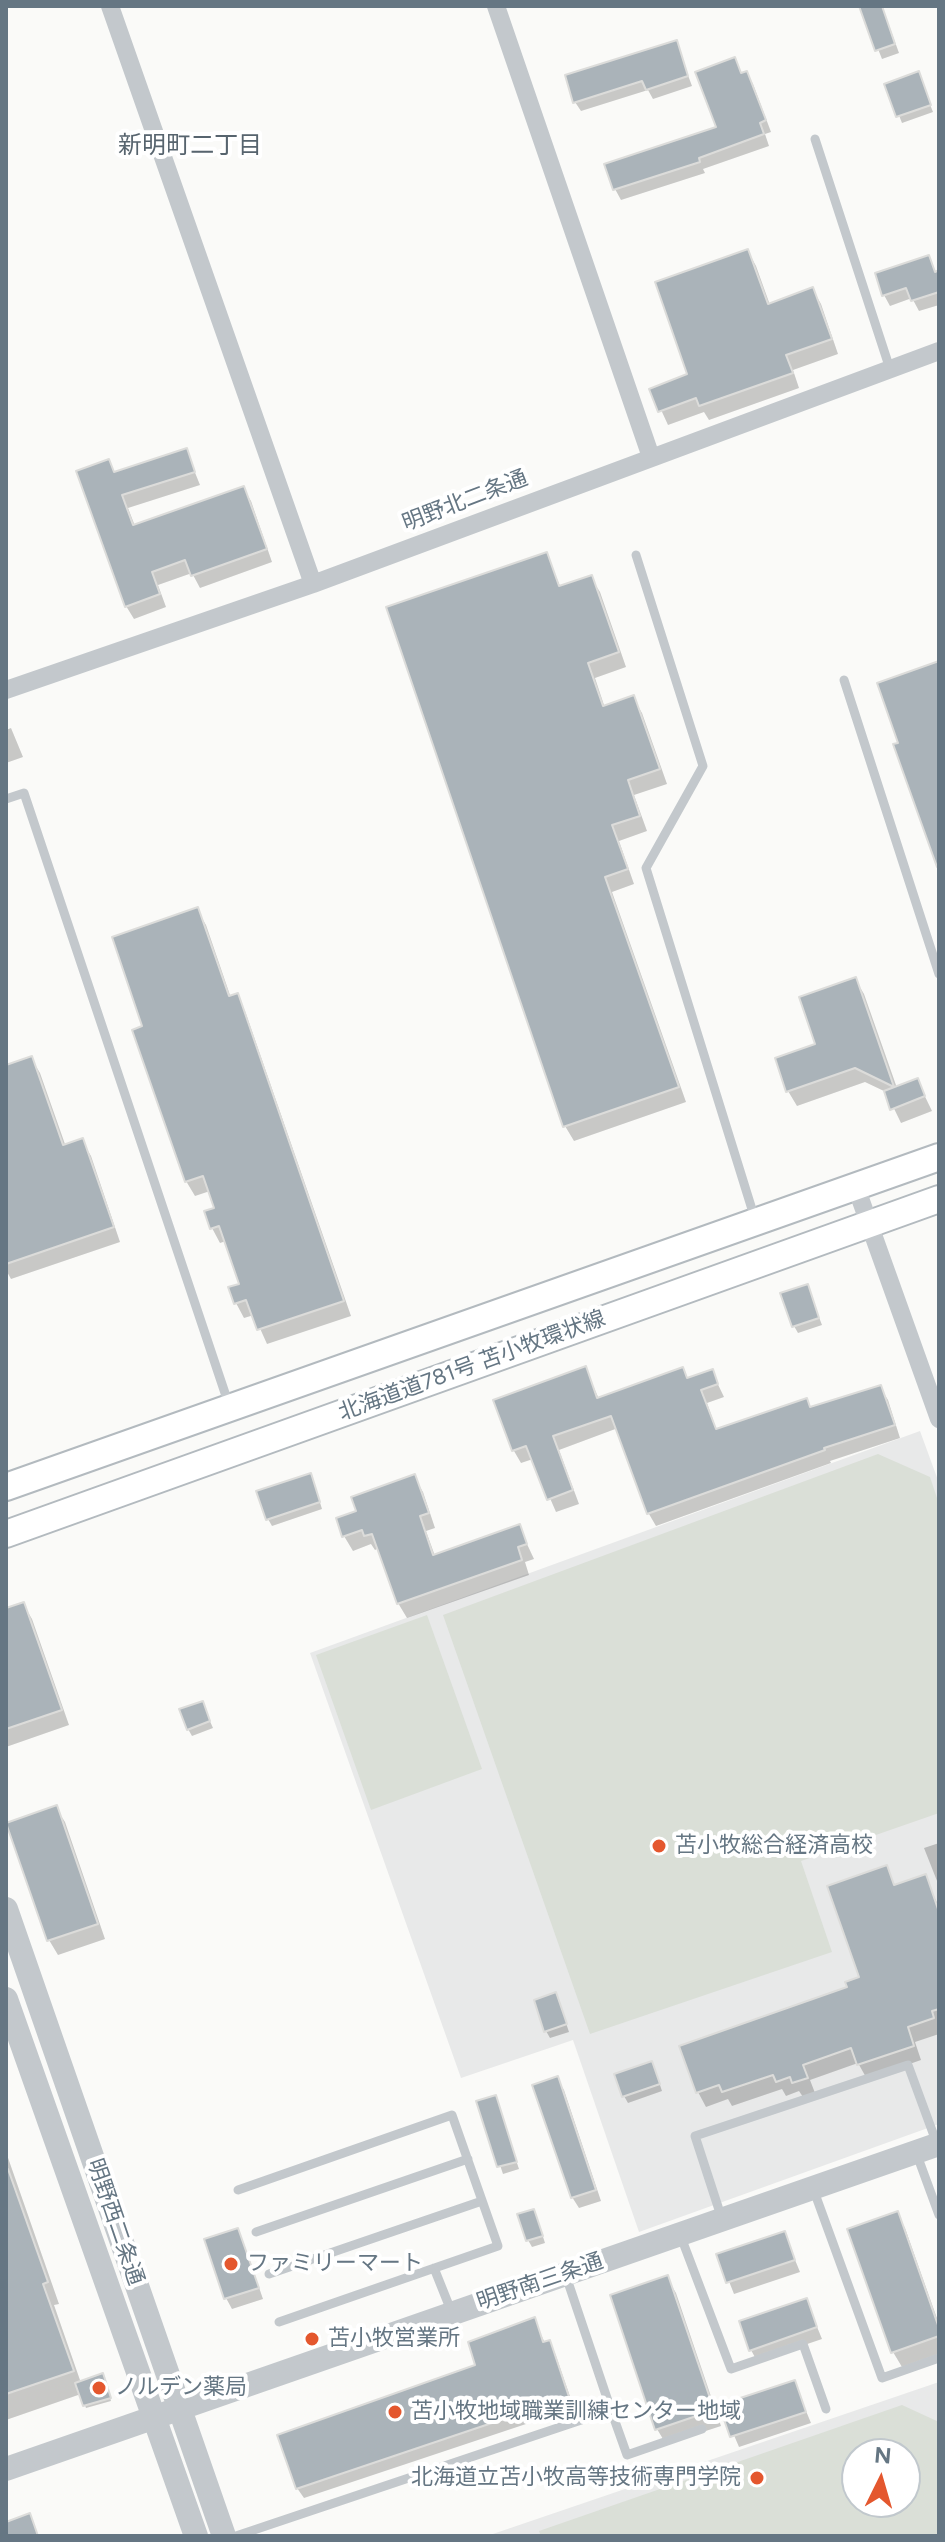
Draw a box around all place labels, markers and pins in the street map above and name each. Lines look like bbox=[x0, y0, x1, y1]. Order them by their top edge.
place label: 苫小牧総合経済高校 bbox=[675, 1833, 873, 1859]
marker: 苫小牧総合経済高校 bbox=[650, 1837, 668, 1855]
place label: ファミリーマート bbox=[247, 2251, 423, 2277]
marker: ファミリーマート bbox=[222, 2255, 240, 2273]
place label: 苫小牧営業所 bbox=[328, 2326, 460, 2352]
marker: 苫小牧営業所 bbox=[303, 2330, 321, 2348]
place label: ノルデン薬局 bbox=[115, 2375, 247, 2401]
marker: ノルデン薬局 bbox=[90, 2379, 108, 2397]
place label: 苫小牧地域職業訓練センター地域 bbox=[411, 2399, 741, 2425]
marker: 苫小牧地域職業訓練センター地域 bbox=[386, 2403, 404, 2421]
place label: 北海道立苫小牧高等技術専門学院 bbox=[411, 2465, 741, 2491]
marker: 北海道立苫小牧高等技術専門学院 bbox=[748, 2469, 766, 2487]

